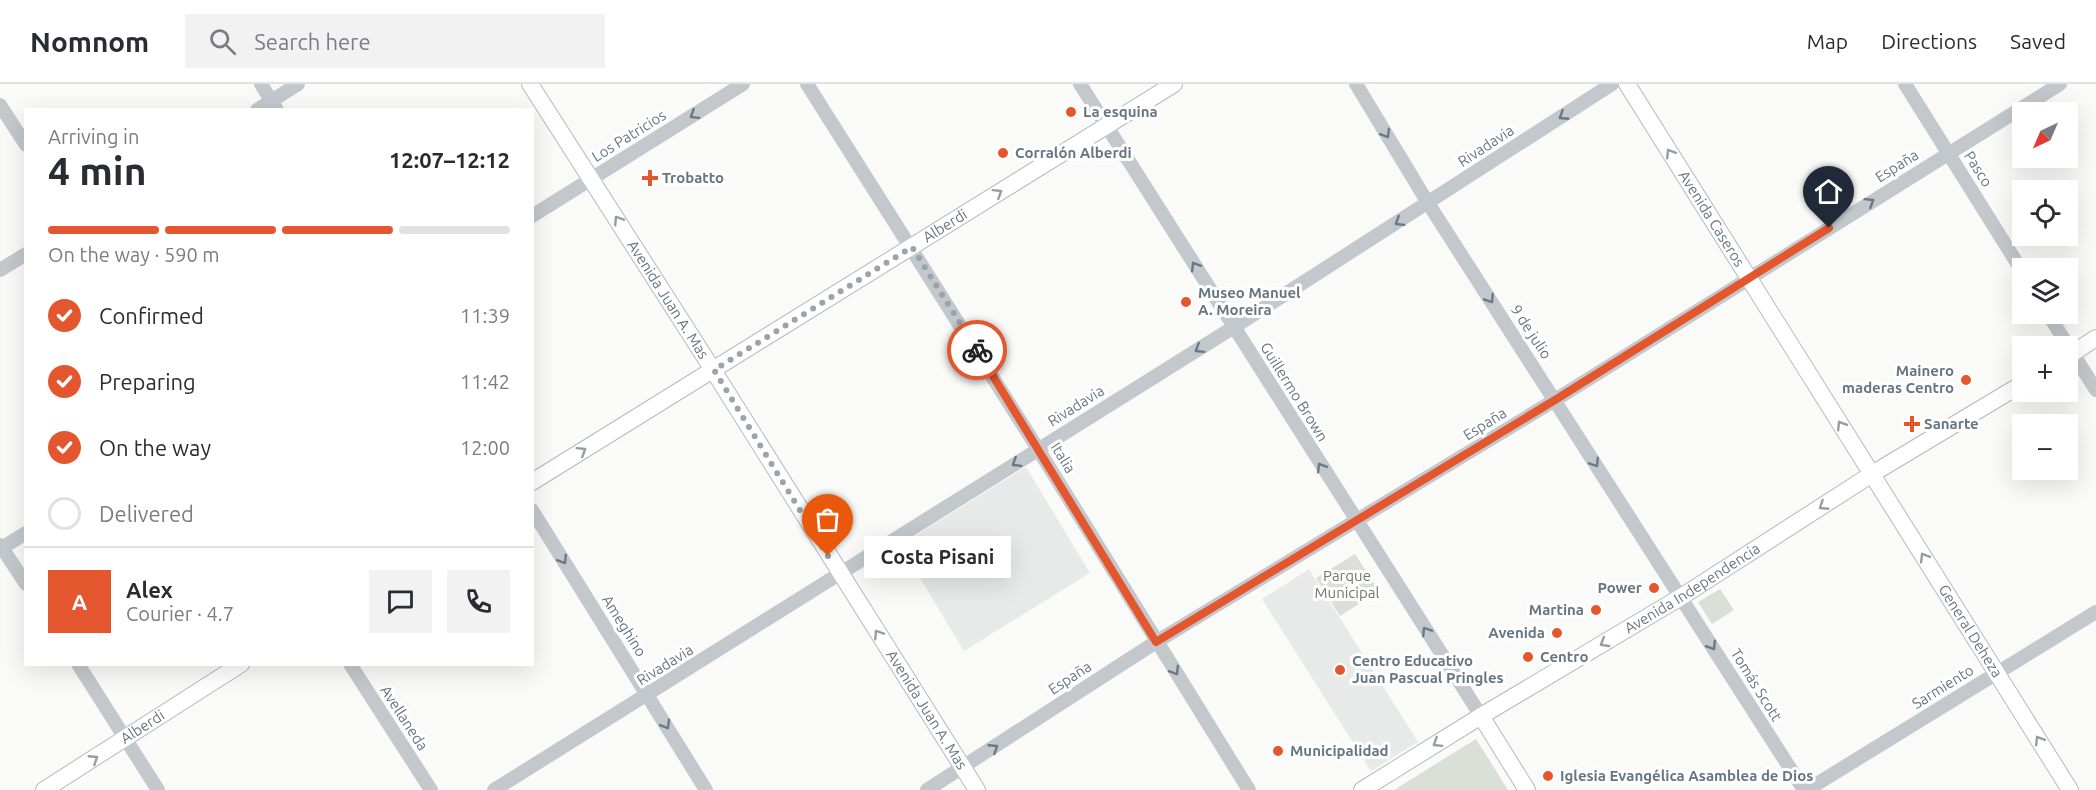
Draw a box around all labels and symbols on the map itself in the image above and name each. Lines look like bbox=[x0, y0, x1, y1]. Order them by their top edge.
north arrow bbox=[2012, 102, 2078, 168]
place label: La esquina bbox=[1083, 103, 1158, 120]
marker: La esquina bbox=[1064, 105, 1078, 119]
street label: Los Patricios bbox=[589, 106, 669, 165]
one-way arrow bbox=[690, 108, 701, 119]
one-way arrow bbox=[1559, 109, 1570, 120]
street label: Rivadavia bbox=[1455, 121, 1517, 170]
one-way arrow bbox=[1379, 128, 1391, 138]
place label: Corralón Alberdi bbox=[1015, 144, 1132, 161]
marker: Corralón Alberdi bbox=[996, 146, 1010, 160]
street label: España bbox=[1872, 146, 1921, 185]
street label: Pasco bbox=[1961, 148, 1996, 190]
one-way arrow bbox=[1666, 149, 1678, 159]
pin bbox=[1803, 166, 1854, 228]
street label: Avenida Caseros bbox=[1675, 167, 1748, 270]
place label: Trobatto bbox=[662, 169, 724, 186]
marker: Trobatto bbox=[643, 171, 657, 185]
one-way arrow bbox=[992, 189, 1002, 201]
one-way arrow bbox=[1864, 198, 1874, 210]
street label: Alberdi bbox=[920, 205, 970, 246]
one-way arrow bbox=[1395, 214, 1405, 226]
one-way arrow bbox=[613, 216, 625, 226]
street label: Avenida Juan A. Mas bbox=[624, 237, 713, 362]
one-way arrow bbox=[1191, 262, 1203, 272]
place label: Museo Manuel A. Moreira bbox=[1198, 284, 1301, 318]
one-way arrow bbox=[1483, 292, 1494, 303]
marker: Museo Manuel A. Moreira bbox=[1179, 295, 1193, 309]
street label: 9 de julio bbox=[1508, 302, 1555, 362]
courier bbox=[947, 320, 1007, 380]
street label: Guillermo Brown bbox=[1257, 339, 1332, 444]
one-way arrow bbox=[1195, 341, 1205, 353]
place label: Mainero maderas Centro bbox=[1842, 362, 1954, 396]
marker: Mainero maderas Centro bbox=[1959, 373, 1973, 387]
street label: Rivadavia bbox=[1044, 382, 1107, 430]
street label: España bbox=[1460, 404, 1509, 443]
place label: Sanarte bbox=[1924, 415, 1979, 432]
marker: Sanarte bbox=[1905, 417, 1919, 431]
one-way arrow bbox=[1837, 421, 1848, 432]
street label: Italia bbox=[1048, 439, 1079, 476]
one-way arrow bbox=[576, 447, 586, 459]
one-way arrow bbox=[1012, 456, 1022, 468]
one-way arrow bbox=[1588, 457, 1599, 468]
one-way arrow bbox=[1317, 463, 1329, 473]
pin bbox=[802, 494, 853, 556]
one-way arrow bbox=[1819, 499, 1830, 510]
callout: Costa Pisani bbox=[864, 535, 1011, 577]
street label: Avenida Independencia bbox=[1621, 539, 1763, 637]
one-way arrow bbox=[1921, 553, 1932, 564]
one-way arrow bbox=[556, 554, 568, 564]
park label: Parque Municipal bbox=[1315, 567, 1379, 601]
place label: Power bbox=[1597, 579, 1643, 596]
marker: Power bbox=[1647, 581, 1661, 595]
street label: General Deheza bbox=[1935, 581, 2006, 680]
street label: Ameghino bbox=[599, 592, 650, 660]
place label: Martina bbox=[1529, 601, 1584, 618]
marker: Martina bbox=[1589, 603, 1603, 617]
place label: Avenida bbox=[1488, 624, 1545, 641]
marker: Avenida bbox=[1550, 626, 1564, 640]
one-way arrow bbox=[1422, 627, 1433, 638]
one-way arrow bbox=[873, 630, 885, 640]
one-way arrow bbox=[1600, 635, 1610, 647]
one-way arrow bbox=[1705, 640, 1716, 651]
street label: Rivadavia bbox=[633, 641, 696, 689]
street label: Tomás Scott bbox=[1727, 645, 1786, 724]
street label: Avenida Juan A. Mas bbox=[883, 647, 971, 772]
place label: Centro bbox=[1540, 648, 1588, 665]
marker: Centro bbox=[1521, 650, 1535, 664]
place label: Centro Educativo Juan Pascual Pringles bbox=[1352, 652, 1504, 686]
street label: España bbox=[1045, 657, 1094, 698]
street label: Sarmiento bbox=[1909, 661, 1977, 712]
marker: Centro Educativo Juan Pascual Pringles bbox=[1333, 663, 1347, 677]
one-way arrow bbox=[1167, 665, 1179, 675]
street label: Avellaneda bbox=[377, 682, 432, 753]
street label: Alberdi bbox=[117, 706, 167, 747]
one-way arrow bbox=[659, 719, 671, 729]
one-way arrow bbox=[1433, 736, 1443, 748]
one-way arrow bbox=[2035, 736, 2046, 747]
place label: Municipalidad bbox=[1290, 742, 1389, 759]
one-way arrow bbox=[988, 744, 999, 755]
marker: Municipalidad bbox=[1271, 744, 1285, 758]
one-way arrow bbox=[88, 754, 98, 766]
place label: Iglesia Evangélica Asamblea de Dios bbox=[1560, 767, 1813, 784]
marker: Iglesia Evangélica Asamblea de Dios bbox=[1541, 769, 1555, 783]

